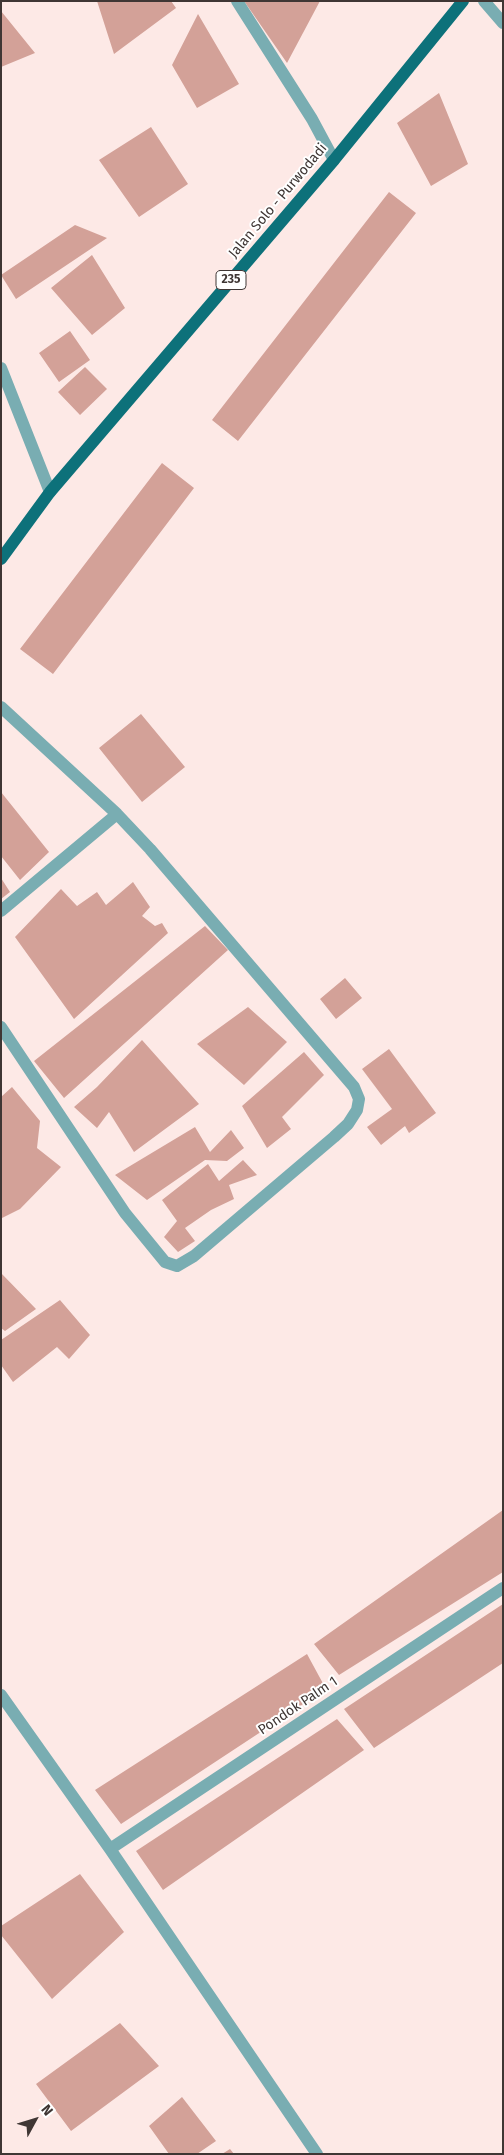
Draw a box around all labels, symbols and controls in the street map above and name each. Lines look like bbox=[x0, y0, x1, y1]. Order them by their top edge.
street label: Jalan Solo - Purwodadi bbox=[225, 140, 331, 262]
road number: 235 bbox=[216, 270, 246, 290]
street label: Pondok Palm 1 bbox=[255, 1673, 341, 1739]
north arrow bbox=[10, 2095, 60, 2145]
text: N bbox=[38, 2101, 57, 2119]

